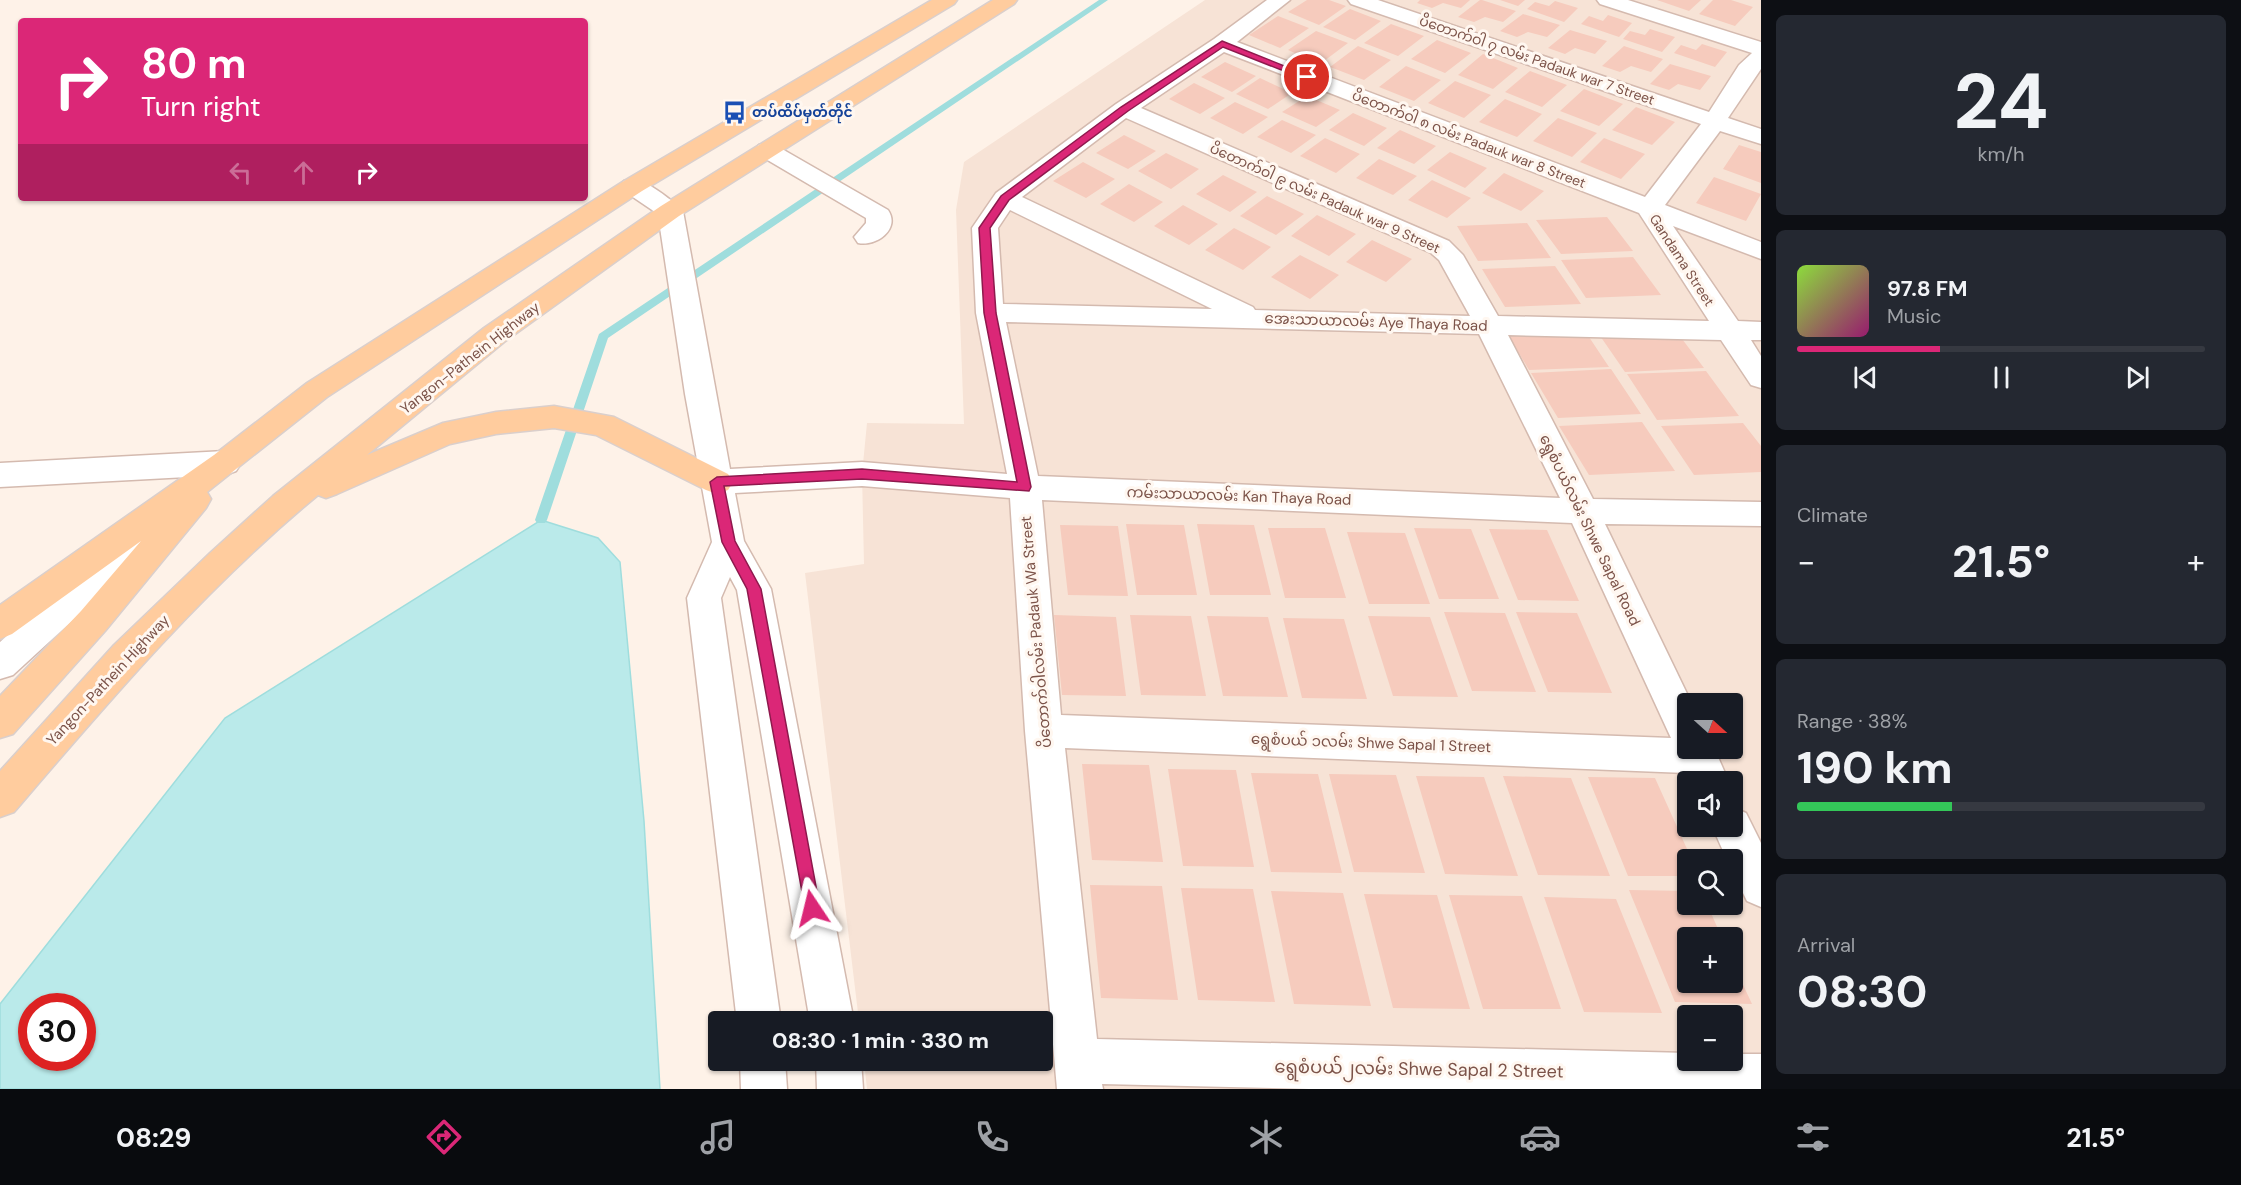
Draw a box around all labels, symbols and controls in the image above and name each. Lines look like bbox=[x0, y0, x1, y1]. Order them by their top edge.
street label: ပိတောက်ဝါ ၇ လမ်း Padauk war 7 Street bbox=[1416, 10, 1657, 112]
text: 80 m bbox=[141, 36, 247, 91]
icon: right bbox=[42, 42, 120, 120]
pin bbox=[1281, 51, 1332, 102]
text: 24 bbox=[1953, 51, 2049, 152]
icon: arrive bbox=[1290, 60, 1323, 93]
street label: ပိတောက်ဝါ ၈ လမ်း Padauk war 8 Street bbox=[1350, 85, 1589, 192]
text: Turn right bbox=[141, 89, 261, 124]
bus stop icon: တပ်ထိပ်မှတ်တိုင် bbox=[721, 99, 747, 125]
place label: တပ်ထိပ်မှတ်တိုင် bbox=[752, 102, 853, 124]
street label: ပိတောက်ဝါ ၉ လမ်း Padauk war 9 Street bbox=[1206, 138, 1443, 260]
text: km/h bbox=[1977, 141, 2025, 167]
icon: left bbox=[224, 156, 257, 189]
icon: ahead bbox=[287, 156, 320, 189]
icon: right bbox=[350, 156, 383, 189]
street label: Gandama Street bbox=[1646, 211, 1718, 309]
text: 97.8 FM bbox=[1887, 274, 1968, 303]
street label: Yangon-Pathein Highway bbox=[396, 297, 544, 419]
text: Music bbox=[1887, 303, 1942, 329]
street label: အေးသာယာလမ်း Aye Thaya Road bbox=[1264, 308, 1488, 336]
icon: previous bbox=[1849, 361, 1882, 394]
icon: pause bbox=[1985, 361, 2018, 394]
icon: next bbox=[2121, 361, 2154, 394]
street label: ရွေစံပယ်လမ်း Shwe Sapal Road bbox=[1533, 431, 1645, 630]
street label: ကမ်းသာယာလမ်း Kan Thaya Road bbox=[1126, 482, 1352, 510]
text: Climate bbox=[1797, 502, 1868, 528]
street label: ပိတောက်ဝါလမ်း Padauk Wa Street bbox=[1016, 515, 1056, 749]
text: 21.5° bbox=[1952, 532, 2050, 591]
text: − bbox=[1797, 540, 1815, 583]
text: + bbox=[2187, 540, 2205, 583]
street label: Yangon-Pathein Highway bbox=[42, 610, 174, 750]
north arrow bbox=[1677, 693, 1743, 759]
map controls bbox=[1677, 693, 1743, 1071]
text: Range · 38% bbox=[1797, 708, 1907, 734]
street label: ရွေစံပယ် ၁လမ်း Shwe Sapal 1 Street bbox=[1251, 729, 1491, 759]
text: 190 km bbox=[1797, 738, 1953, 797]
button: sound bbox=[1677, 771, 1743, 837]
button: search bbox=[1677, 849, 1743, 915]
position arrow bbox=[780, 876, 844, 940]
button: + bbox=[1677, 927, 1743, 993]
text: Arrival bbox=[1797, 932, 1855, 958]
text: 08:30 bbox=[1797, 962, 1927, 1021]
speed limit sign: 30 bbox=[18, 993, 96, 1071]
button: − bbox=[1677, 1005, 1743, 1071]
text: 08:30 · 1 min · 330 m bbox=[772, 1026, 989, 1055]
street label: ရွေစံပယ်၂လမ်း Shwe Sapal 2 Street bbox=[1274, 1053, 1564, 1087]
icon: directions bbox=[423, 1116, 465, 1158]
icon: music bbox=[697, 1116, 739, 1158]
icon: phone bbox=[971, 1116, 1013, 1158]
icon: climate bbox=[1245, 1116, 1287, 1158]
icon: car bbox=[1519, 1116, 1561, 1158]
icon: filters bbox=[1792, 1116, 1834, 1158]
text: 08:29 bbox=[116, 1120, 191, 1155]
text: 21.5° bbox=[2066, 1120, 2125, 1155]

